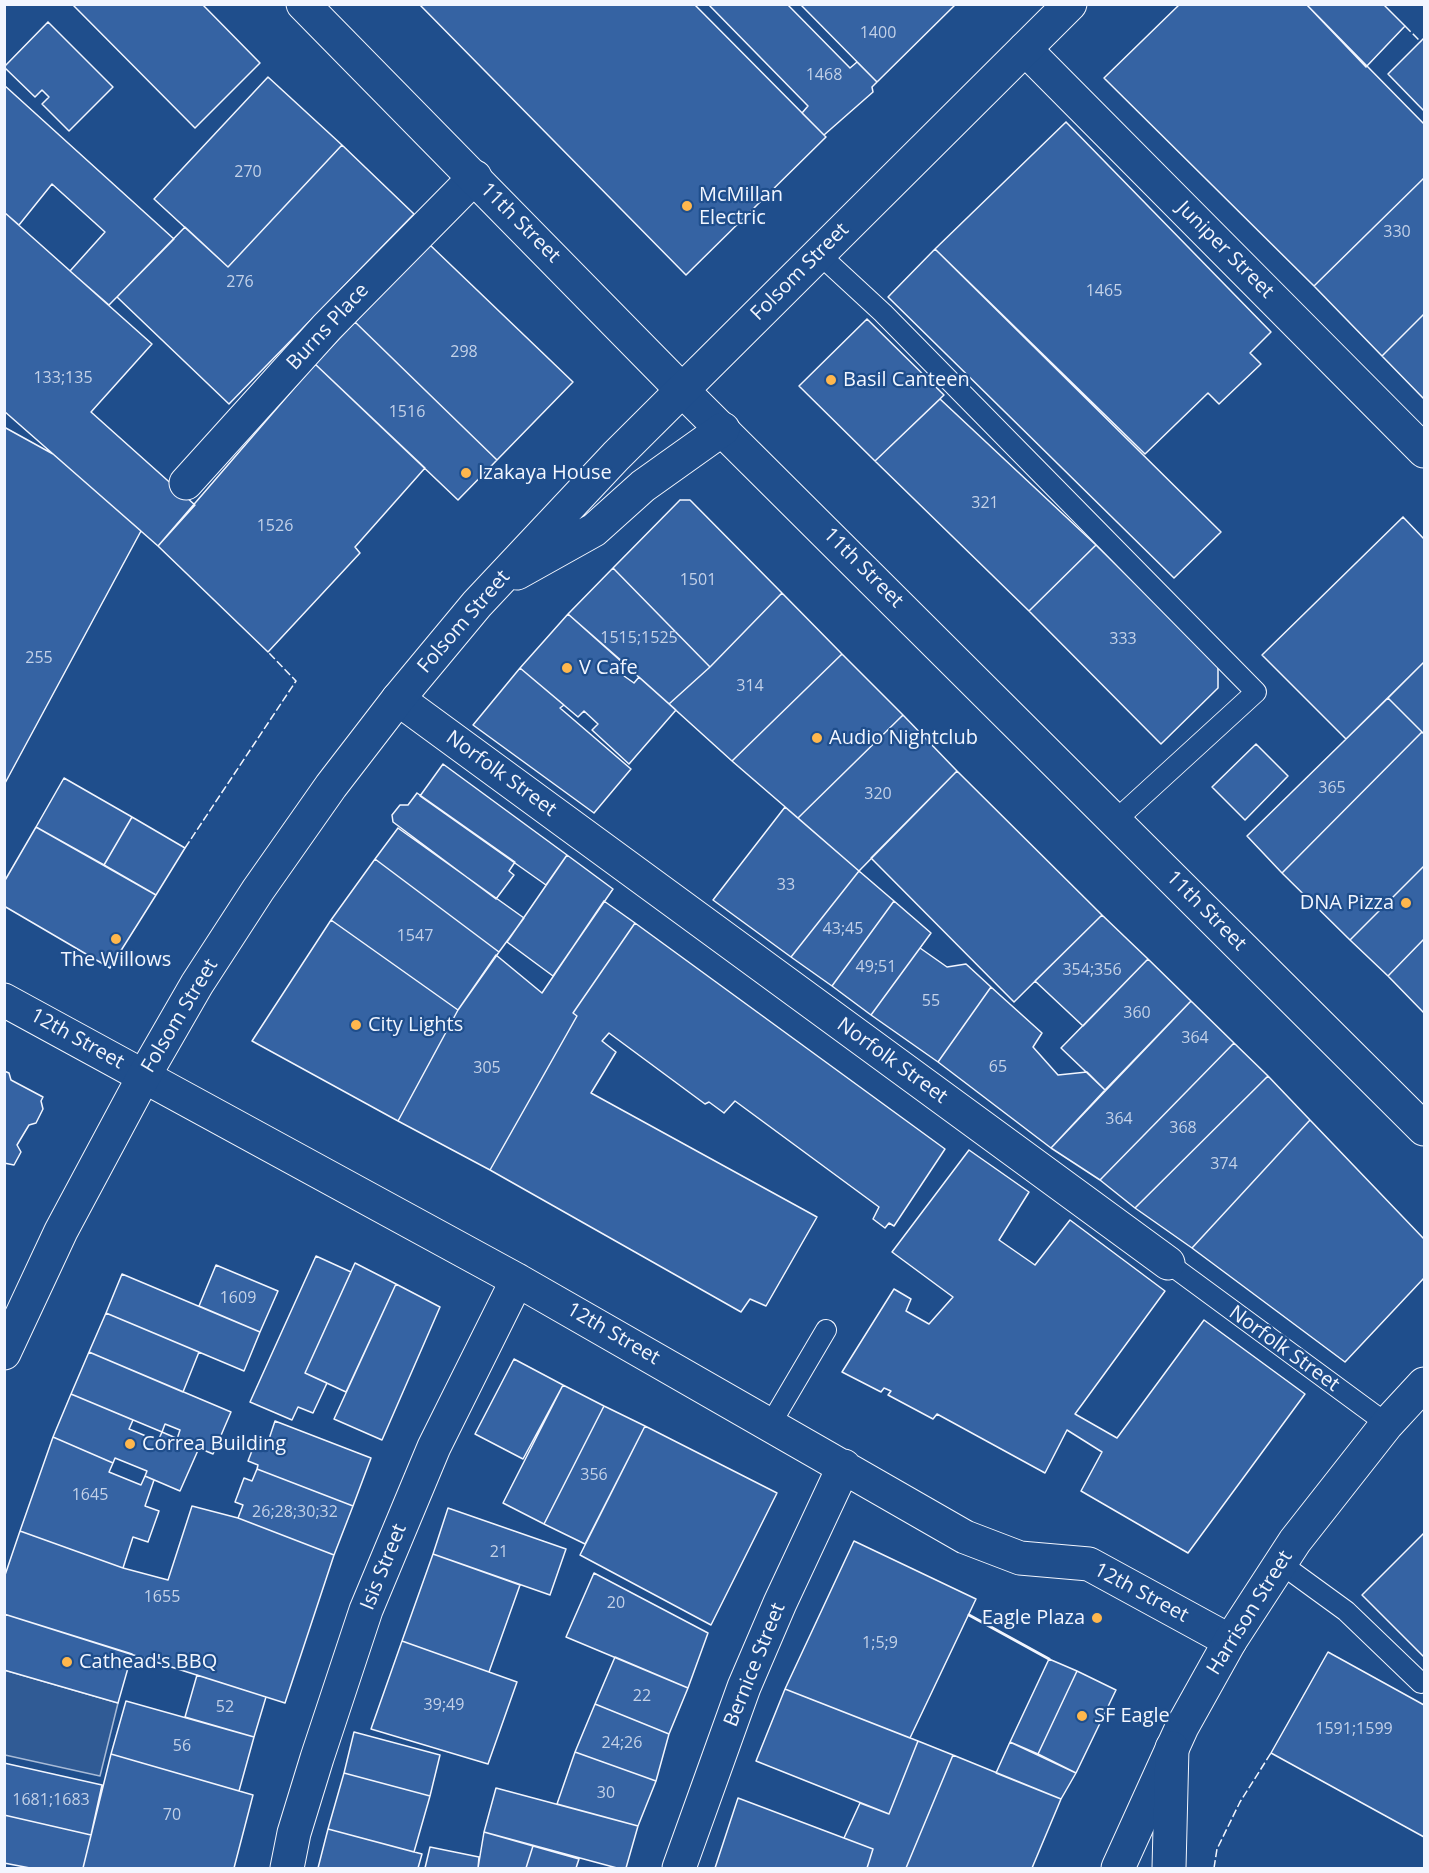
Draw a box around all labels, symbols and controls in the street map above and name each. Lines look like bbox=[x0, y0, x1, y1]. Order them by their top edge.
house number: 1400 bbox=[860, 23, 896, 43]
house number: 1468 bbox=[806, 65, 842, 85]
house number: 270 bbox=[234, 162, 262, 182]
street label: 11th Street bbox=[475, 178, 565, 268]
place label: McMillan Electric bbox=[699, 183, 783, 230]
street label: Juniper Street bbox=[1171, 196, 1279, 304]
marker: McMillan Electric bbox=[680, 199, 694, 213]
street label: Folsom Street bbox=[746, 218, 854, 326]
house number: 330 bbox=[1383, 222, 1411, 242]
house number: 276 bbox=[226, 272, 254, 292]
street label: Burns Place bbox=[282, 279, 374, 375]
house number: 1465 bbox=[1086, 281, 1122, 301]
house number: 298 bbox=[450, 342, 478, 362]
house number: 133;135 bbox=[33, 368, 93, 388]
place label: Basil Canteen bbox=[843, 368, 970, 392]
marker: Basil Canteen bbox=[824, 373, 838, 387]
house number: 1516 bbox=[389, 402, 425, 422]
place label: Izakaya House bbox=[478, 461, 612, 485]
marker: Izakaya House bbox=[459, 466, 473, 480]
house number: 321 bbox=[971, 493, 999, 513]
house number: 1526 bbox=[257, 516, 293, 536]
street label: 11th Street bbox=[818, 523, 908, 613]
street label: Folsom Street bbox=[413, 566, 515, 678]
house number: 1501 bbox=[680, 570, 716, 590]
house number: 1515;1525 bbox=[600, 628, 678, 648]
house number: 333 bbox=[1109, 629, 1137, 649]
house number: 255 bbox=[25, 648, 53, 668]
place label: V Cafe bbox=[579, 656, 638, 680]
marker: V Cafe bbox=[560, 661, 574, 675]
house number: 314 bbox=[736, 676, 764, 696]
street label: Norfolk Street bbox=[441, 726, 561, 822]
place label: Audio Nightclub bbox=[829, 726, 978, 750]
marker: Audio Nightclub bbox=[810, 731, 824, 745]
house number: 365 bbox=[1318, 778, 1346, 798]
house number: 320 bbox=[864, 784, 892, 804]
street label: 11th Street bbox=[1161, 866, 1251, 956]
house number: 33 bbox=[777, 875, 795, 895]
place label: DNA Pizza bbox=[1300, 891, 1394, 915]
marker: DNA Pizza bbox=[1399, 896, 1413, 910]
house number: 43;45 bbox=[823, 919, 863, 939]
house number: 1547 bbox=[397, 926, 433, 946]
marker: The Willows bbox=[109, 932, 123, 946]
place label: The Willows bbox=[61, 948, 171, 972]
street label: Folsom Street bbox=[137, 955, 223, 1077]
house number: 49;51 bbox=[856, 957, 896, 977]
house number: 354;356 bbox=[1062, 960, 1122, 980]
house number: 55 bbox=[922, 991, 940, 1011]
street label: 12th Street bbox=[26, 1003, 128, 1075]
house number: 360 bbox=[1123, 1003, 1151, 1023]
place label: City Lights bbox=[368, 1013, 463, 1037]
street label: Norfolk Street bbox=[832, 1013, 952, 1109]
marker: City Lights bbox=[349, 1018, 363, 1032]
house number: 364 bbox=[1181, 1028, 1209, 1048]
house number: 65 bbox=[989, 1057, 1007, 1077]
house number: 305 bbox=[473, 1058, 501, 1078]
house number: 364 bbox=[1105, 1109, 1133, 1129]
house number: 368 bbox=[1169, 1118, 1197, 1138]
house number: 374 bbox=[1210, 1154, 1238, 1174]
house number: 1609 bbox=[220, 1288, 256, 1308]
street label: 12th Street bbox=[562, 1298, 664, 1370]
street label: Norfolk Street bbox=[1224, 1301, 1344, 1397]
place label: Correa Building bbox=[142, 1432, 286, 1456]
marker: Correa Building bbox=[123, 1437, 137, 1451]
house number: 356 bbox=[580, 1465, 608, 1485]
house number: 1645 bbox=[72, 1485, 108, 1505]
house number: 26;28;30;32 bbox=[252, 1502, 338, 1522]
street label: Isis Street bbox=[356, 1520, 412, 1614]
house number: 21 bbox=[490, 1542, 508, 1562]
street label: Harrison Street bbox=[1202, 1546, 1298, 1680]
street label: 12th Street bbox=[1090, 1558, 1192, 1628]
house number: 1655 bbox=[144, 1587, 180, 1607]
house number: 20 bbox=[607, 1593, 625, 1613]
street label: Bernice Street bbox=[719, 1600, 791, 1730]
place label: Eagle Plaza bbox=[982, 1606, 1085, 1630]
marker: Eagle Plaza bbox=[1090, 1611, 1104, 1625]
house number: 1;5;9 bbox=[862, 1633, 898, 1653]
place label: Cathead's BBQ bbox=[79, 1650, 217, 1674]
marker: Cathead's BBQ bbox=[60, 1655, 74, 1669]
house number: 22 bbox=[633, 1686, 651, 1706]
house number: 39;49 bbox=[424, 1695, 464, 1715]
house number: 52 bbox=[216, 1697, 234, 1717]
place label: SF Eagle bbox=[1094, 1704, 1170, 1728]
marker: SF Eagle bbox=[1075, 1709, 1089, 1723]
house number: 1591;1599 bbox=[1315, 1719, 1393, 1739]
house number: 24;26 bbox=[602, 1733, 642, 1753]
house number: 56 bbox=[173, 1736, 191, 1756]
house number: 30 bbox=[597, 1783, 615, 1803]
house number: 1681;1683 bbox=[12, 1790, 90, 1810]
house number: 70 bbox=[163, 1805, 181, 1825]

